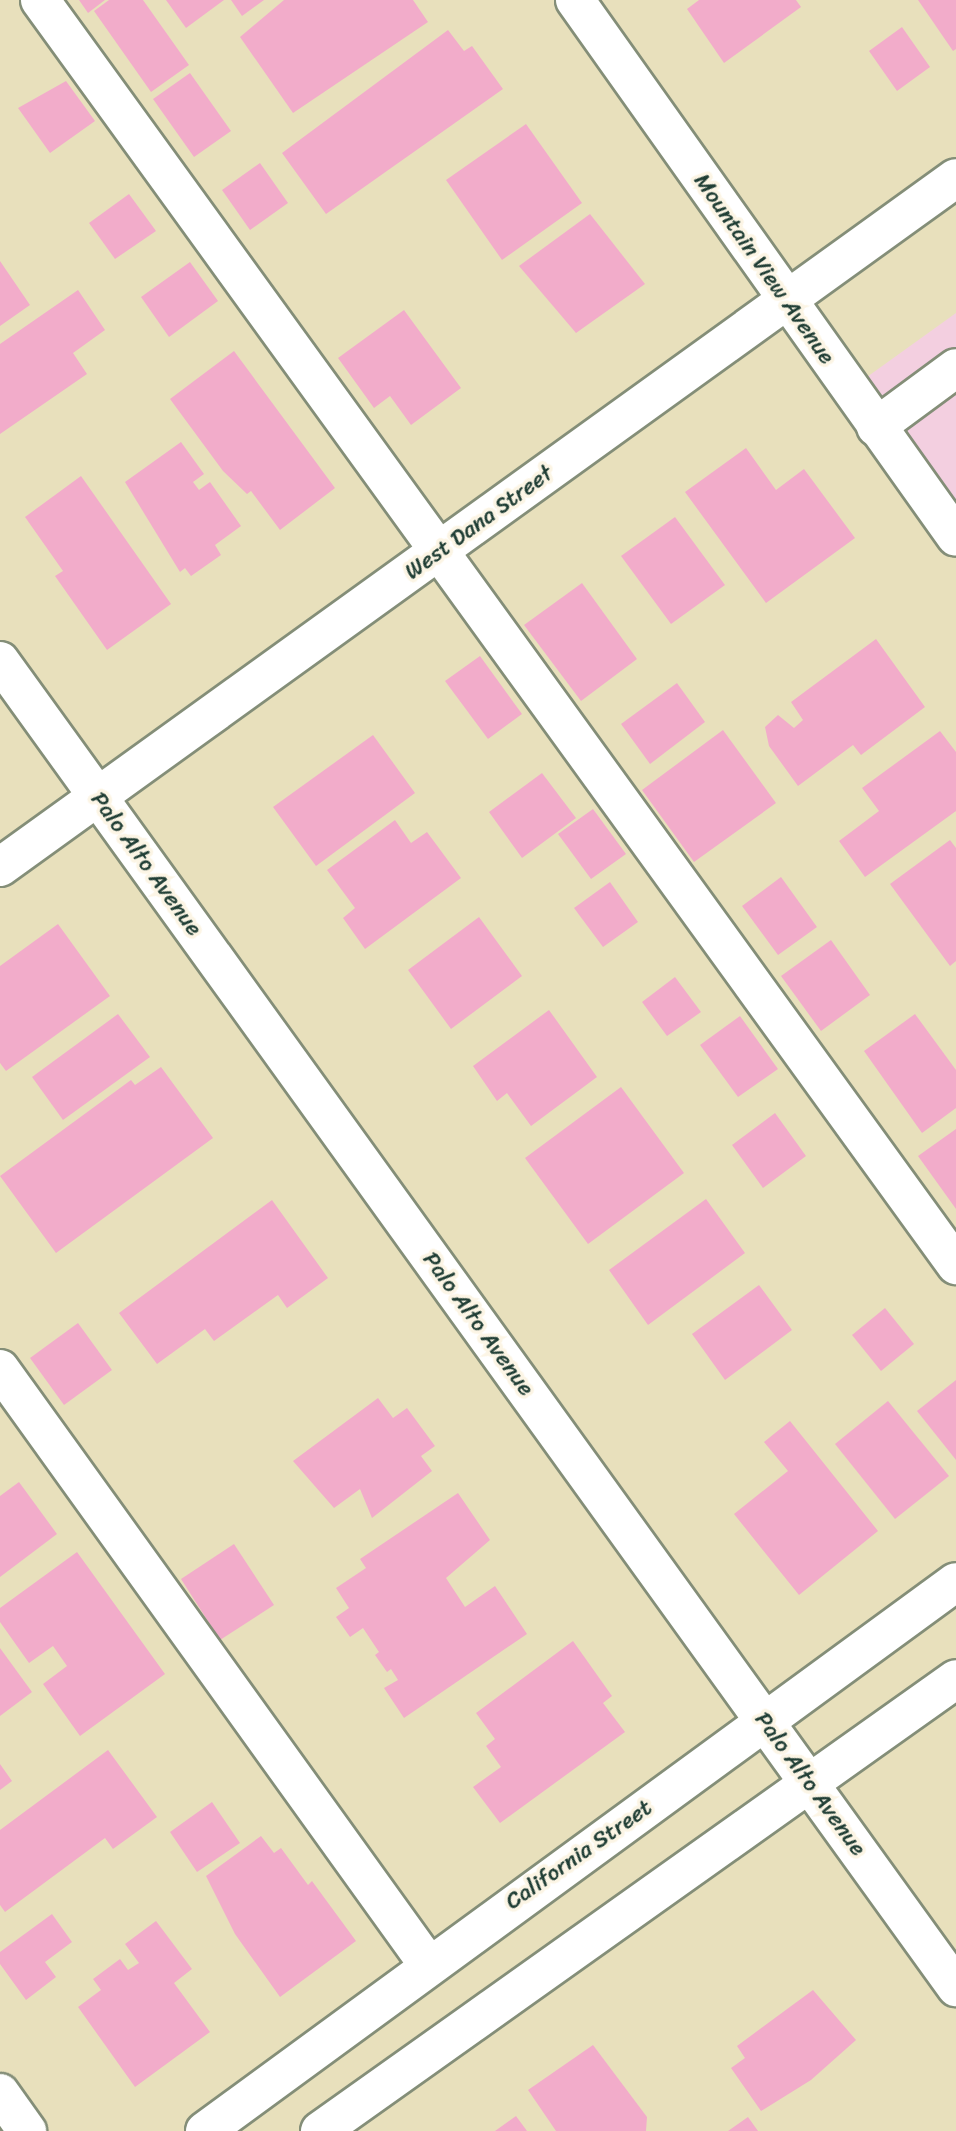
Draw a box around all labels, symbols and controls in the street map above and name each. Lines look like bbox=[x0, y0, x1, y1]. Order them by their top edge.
street label: Mountain View Avenue bbox=[687, 167, 841, 371]
street label: West Dana Street bbox=[399, 459, 559, 587]
street label: Palo Alto Avenue bbox=[84, 786, 208, 942]
street label: Palo Alto Avenue bbox=[416, 1246, 540, 1402]
street label: Palo Alto Avenue bbox=[748, 1706, 872, 1862]
street label: California Street bbox=[500, 1794, 658, 1916]

